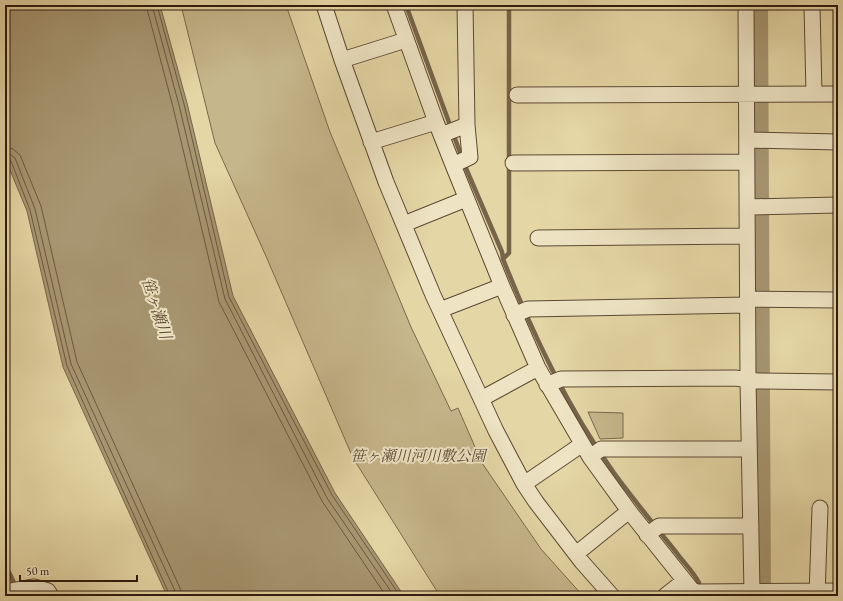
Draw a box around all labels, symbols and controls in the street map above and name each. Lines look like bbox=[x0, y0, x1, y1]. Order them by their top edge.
water label: 笹ヶ瀬川 bbox=[137, 274, 177, 344]
park label: 笹ヶ瀬川河川敷公園 bbox=[350, 446, 488, 465]
scale bar bbox=[20, 557, 137, 583]
text: 50 m bbox=[26, 563, 50, 579]

